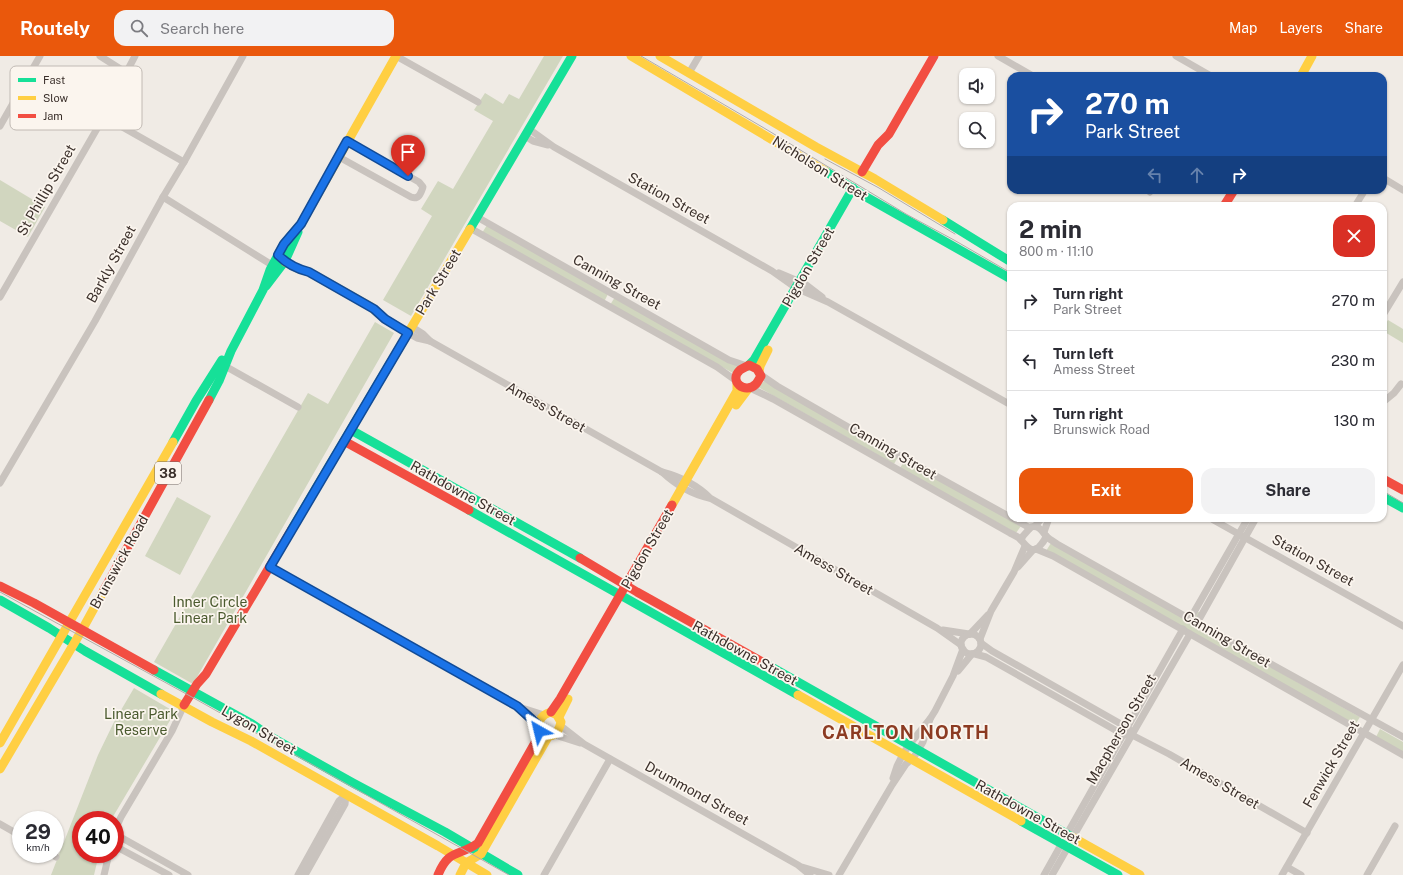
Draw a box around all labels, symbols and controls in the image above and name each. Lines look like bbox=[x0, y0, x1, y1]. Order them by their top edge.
search box bbox=[114, 10, 394, 46]
text: Routely bbox=[20, 17, 90, 39]
icon: search bbox=[128, 17, 150, 39]
text: Search here bbox=[160, 20, 244, 37]
text: Map bbox=[1229, 20, 1257, 36]
text: Layers bbox=[1279, 20, 1323, 36]
text: Share bbox=[1345, 20, 1383, 36]
legend bbox=[10, 66, 142, 130]
map controls bbox=[959, 68, 995, 148]
button: sound bbox=[959, 68, 995, 104]
text: Fast bbox=[43, 74, 65, 86]
text: 270 m bbox=[1085, 87, 1169, 120]
icon: right bbox=[1019, 88, 1071, 140]
text: Slow bbox=[43, 92, 69, 104]
text: Jam bbox=[43, 110, 63, 122]
button: search bbox=[959, 112, 995, 148]
text: Park Street bbox=[1085, 121, 1180, 142]
street label: Nicholson Street bbox=[770, 132, 870, 204]
pin bbox=[391, 135, 425, 176]
street label: St Phillip Street bbox=[13, 141, 79, 239]
icon: arrive bbox=[397, 141, 419, 163]
icon: left bbox=[1144, 164, 1166, 186]
icon: ahead bbox=[1186, 164, 1208, 186]
icon: right bbox=[1228, 164, 1250, 186]
street label: Station Street bbox=[625, 169, 713, 227]
text: 2 min bbox=[1019, 215, 1082, 243]
button: close bbox=[1333, 215, 1375, 257]
street label: Barkly Street bbox=[83, 222, 139, 306]
street label: Pigdon Street bbox=[779, 224, 837, 310]
text: 800 m · 11:10 bbox=[1019, 244, 1094, 259]
street label: Park Street bbox=[412, 246, 464, 318]
street label: Canning Street bbox=[570, 251, 664, 313]
text: Turn right bbox=[1053, 285, 1123, 302]
icon: right bbox=[1019, 290, 1041, 312]
text: 270 m bbox=[1332, 292, 1375, 309]
text: Park Street bbox=[1053, 302, 1122, 317]
text: Turn left bbox=[1053, 345, 1114, 362]
icon: left bbox=[1019, 350, 1041, 372]
text: 230 m bbox=[1331, 352, 1375, 369]
text: Amess Street bbox=[1053, 362, 1135, 377]
street label: Amess Street bbox=[503, 379, 589, 435]
text: Turn right bbox=[1053, 405, 1123, 422]
icon: right bbox=[1019, 410, 1041, 432]
text: 130 m bbox=[1334, 412, 1375, 429]
street label: Canning Street bbox=[847, 420, 939, 482]
text: Brunswick Road bbox=[1053, 422, 1150, 437]
street label: Rathdowne Street bbox=[408, 457, 518, 529]
road number: 38 bbox=[155, 462, 181, 484]
button: Exit bbox=[1019, 468, 1193, 514]
button: Share bbox=[1201, 468, 1375, 514]
street label: Pigdon Street bbox=[618, 506, 676, 592]
street label: Brunswick Road bbox=[87, 512, 151, 612]
street label: Station Street bbox=[1269, 531, 1357, 589]
street label: Amess Street bbox=[792, 540, 876, 598]
park label: Inner Circle Linear Park bbox=[173, 594, 247, 626]
street label: Canning Street bbox=[1181, 608, 1273, 670]
street label: Rathdowne Street bbox=[690, 617, 800, 689]
street label: Macpherson Street bbox=[1083, 671, 1159, 787]
street label: Lygon Street bbox=[219, 702, 299, 758]
park label: Linear Park Reserve bbox=[104, 706, 178, 738]
position arrow bbox=[518, 710, 560, 752]
street label: Fenwick Street bbox=[1300, 718, 1362, 810]
district label: CARLTON NORTH bbox=[822, 722, 990, 743]
street label: Amess Street bbox=[1178, 754, 1262, 812]
street label: Drummond Street bbox=[642, 758, 752, 828]
street label: Rathdowne Street bbox=[973, 776, 1083, 848]
speed limit sign: 40 bbox=[72, 811, 124, 863]
text: 29 bbox=[25, 820, 51, 844]
text: km/h bbox=[26, 841, 50, 853]

